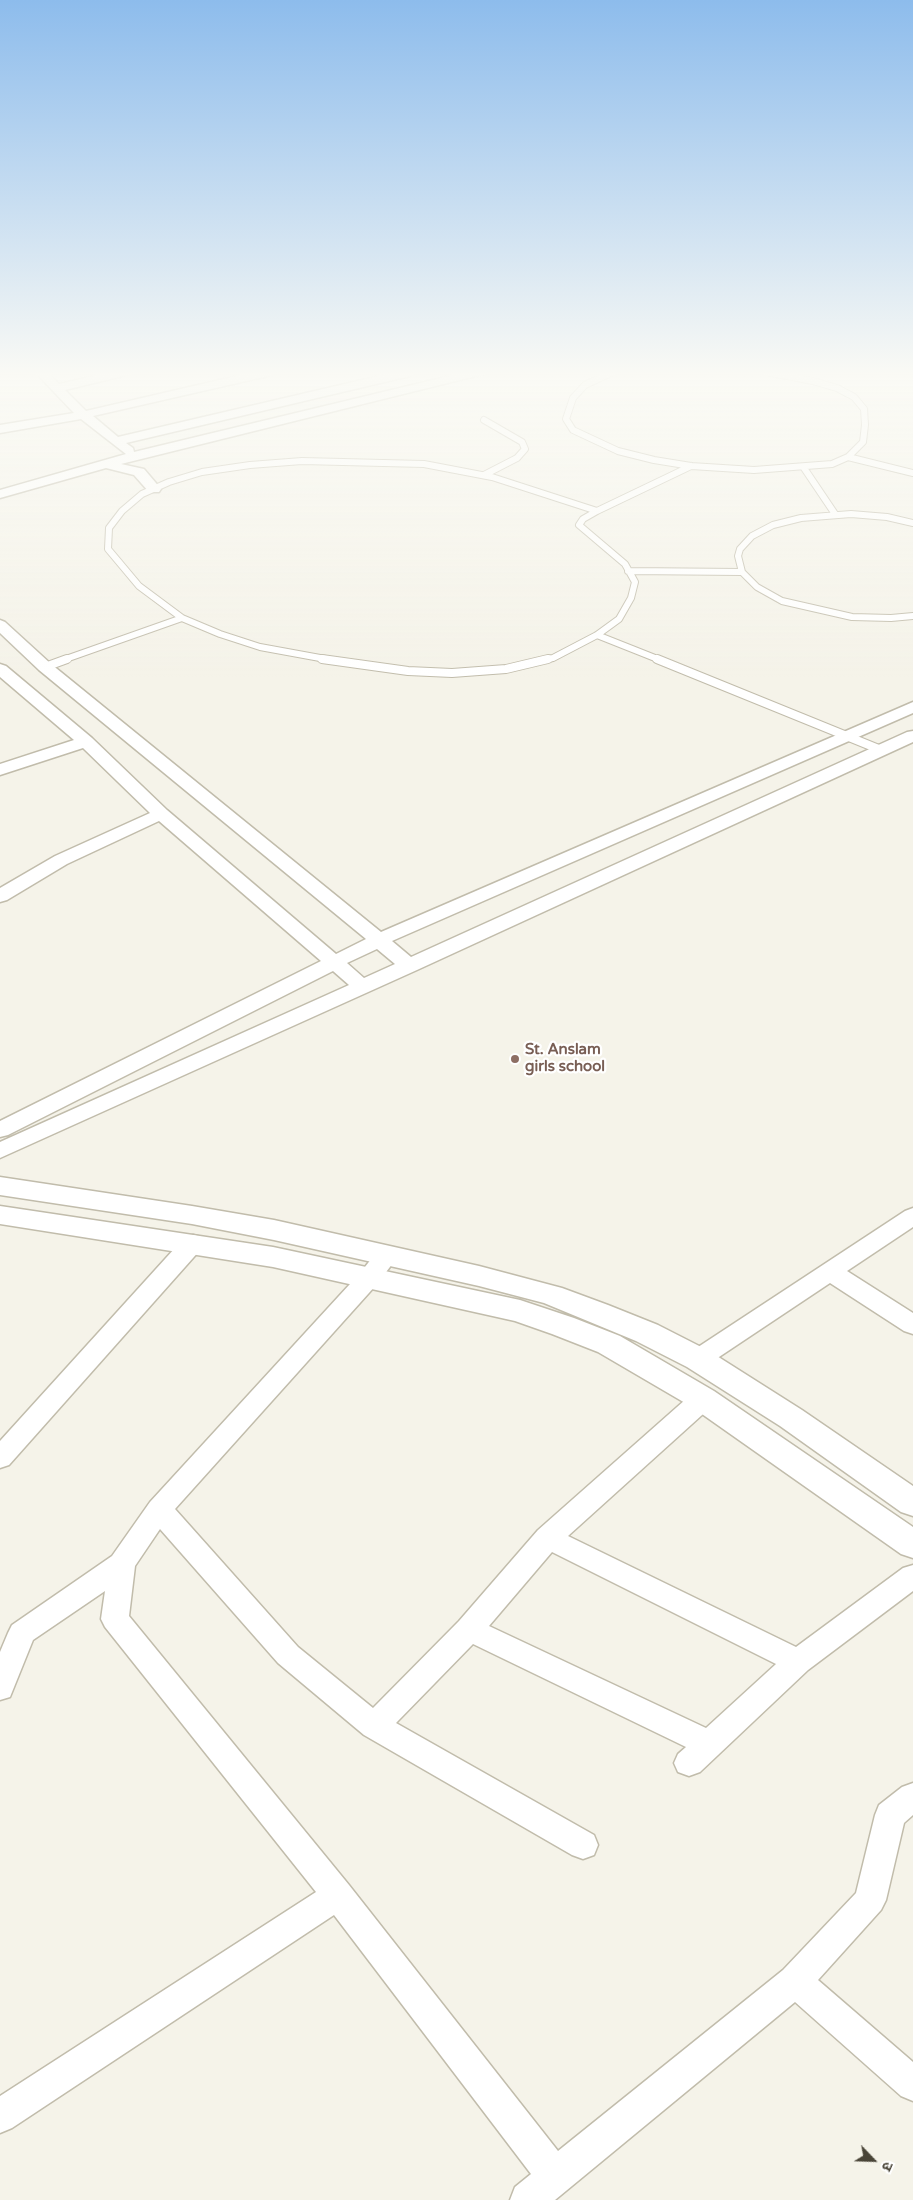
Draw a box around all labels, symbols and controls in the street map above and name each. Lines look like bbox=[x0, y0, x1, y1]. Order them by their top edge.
place label: St. Anslam girls school bbox=[525, 1041, 605, 1076]
marker: St. Anslam girls school bbox=[509, 1053, 521, 1065]
north arrow bbox=[848, 2135, 898, 2185]
text: उ bbox=[878, 2159, 897, 2174]

